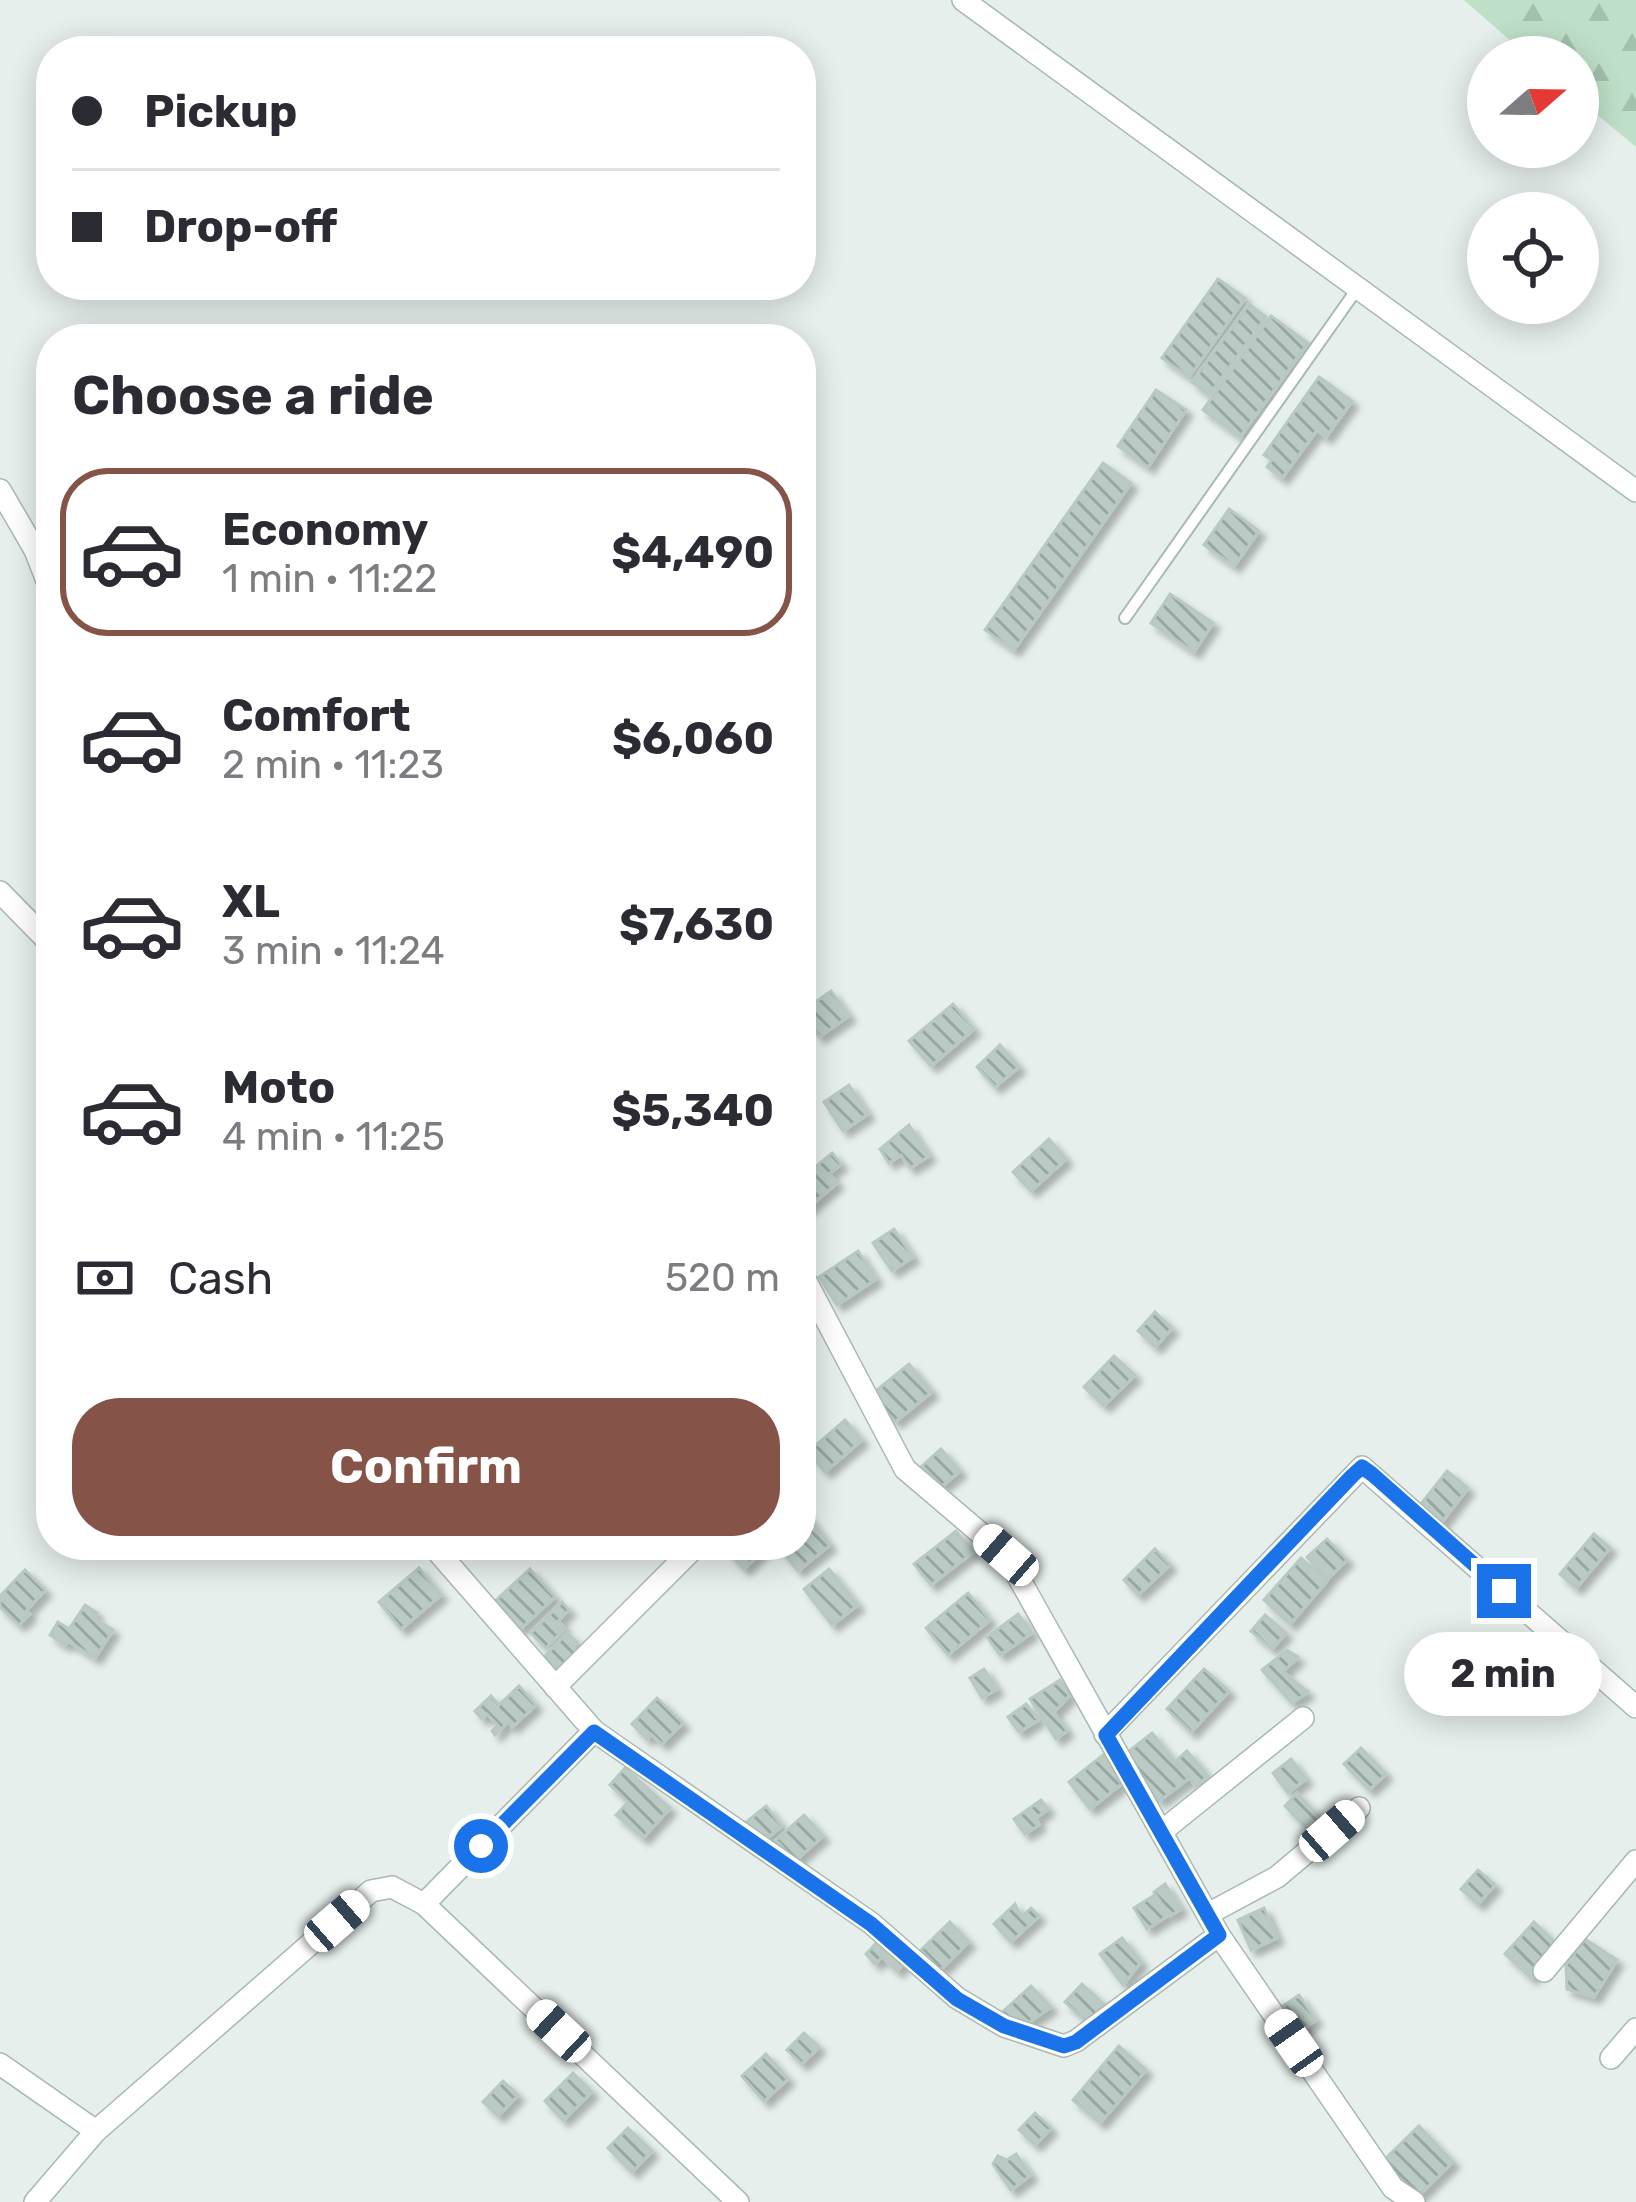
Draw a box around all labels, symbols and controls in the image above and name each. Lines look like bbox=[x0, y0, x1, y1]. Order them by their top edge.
north arrow bbox=[1467, 36, 1599, 168]
map controls bbox=[1467, 36, 1599, 324]
text: Pickup bbox=[144, 85, 297, 138]
button: locate bbox=[1467, 192, 1599, 324]
text: Drop-off bbox=[144, 200, 337, 253]
text: Choose a ride bbox=[72, 364, 434, 428]
icon: car bbox=[78, 498, 186, 606]
text: Economy bbox=[222, 503, 428, 556]
text: $4,490 bbox=[611, 526, 774, 579]
text: 1 min · 11:22 bbox=[222, 556, 437, 602]
icon: car bbox=[78, 684, 186, 792]
text: Comfort bbox=[222, 689, 411, 742]
text: $6,060 bbox=[612, 712, 774, 765]
text: 2 min · 11:23 bbox=[222, 742, 444, 788]
icon: car bbox=[78, 870, 186, 978]
text: XL bbox=[222, 875, 280, 928]
text: $7,630 bbox=[619, 898, 774, 951]
text: 3 min · 11:24 bbox=[222, 928, 445, 974]
icon: car bbox=[78, 1056, 186, 1164]
text: Moto bbox=[222, 1061, 335, 1114]
text: $5,340 bbox=[612, 1084, 774, 1137]
text: 4 min · 11:25 bbox=[222, 1114, 445, 1160]
icon: cash bbox=[72, 1245, 138, 1311]
text: Cash bbox=[168, 1252, 273, 1305]
text: 520 m bbox=[665, 1255, 780, 1301]
button: Confirm bbox=[72, 1398, 780, 1536]
car bbox=[967, 1518, 1045, 1592]
route end bbox=[1477, 1564, 1531, 1618]
callout: 2 min bbox=[1405, 1633, 1603, 1717]
text: 2 min bbox=[1450, 1651, 1556, 1697]
car bbox=[1293, 1794, 1371, 1868]
route start bbox=[454, 1819, 508, 1873]
car bbox=[298, 1884, 376, 1958]
car bbox=[520, 1993, 598, 2069]
car bbox=[1259, 2003, 1329, 2083]

